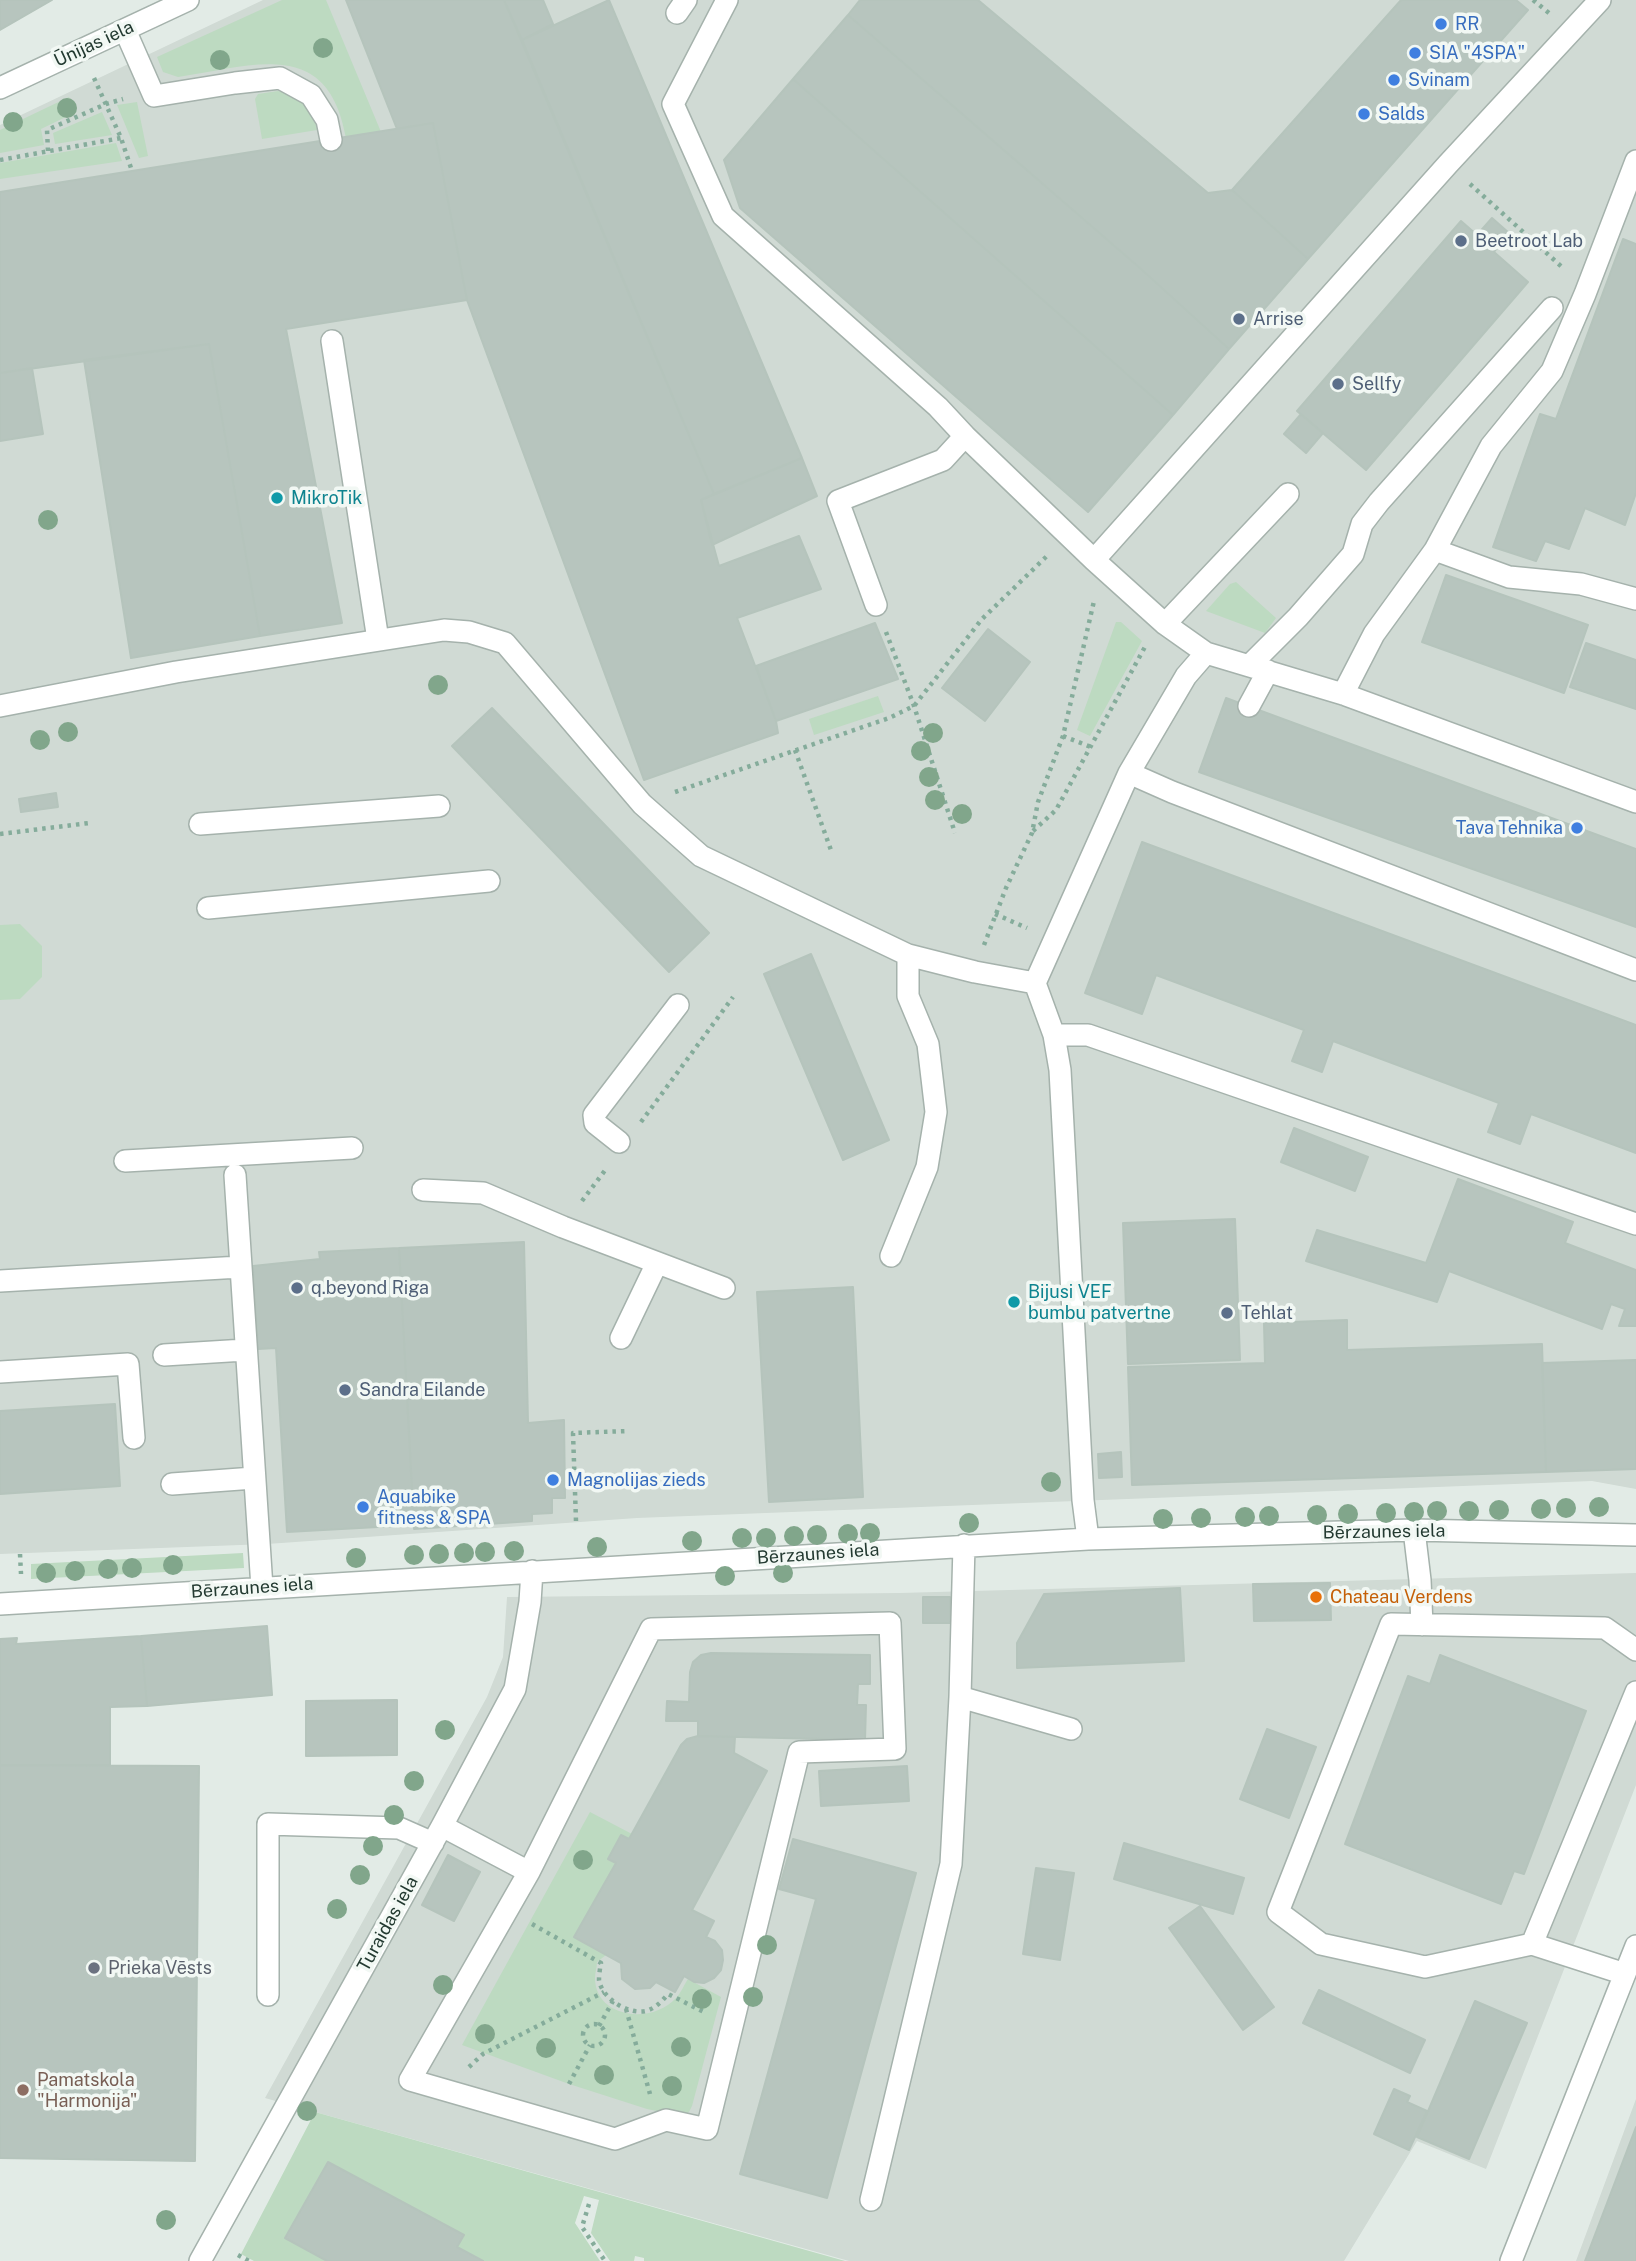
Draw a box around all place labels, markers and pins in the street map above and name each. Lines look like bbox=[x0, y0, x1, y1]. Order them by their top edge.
place label: RR bbox=[1455, 13, 1479, 35]
marker: RR bbox=[1433, 16, 1449, 32]
place label: SIA "4SPA" bbox=[1429, 42, 1525, 64]
marker: SIA "4SPA" bbox=[1407, 45, 1423, 61]
place label: Svinam bbox=[1408, 69, 1470, 91]
marker: Svinam bbox=[1386, 72, 1402, 88]
place label: Salds bbox=[1378, 103, 1425, 125]
marker: Salds bbox=[1356, 106, 1372, 122]
place label: Beetroot Lab bbox=[1475, 230, 1583, 252]
marker: Beetroot Lab bbox=[1453, 233, 1469, 249]
place label: Arrise bbox=[1253, 308, 1304, 330]
marker: Arrise bbox=[1231, 311, 1247, 327]
place label: Sellfy bbox=[1352, 373, 1401, 395]
marker: Sellfy bbox=[1330, 376, 1346, 392]
place label: MikroTik bbox=[291, 487, 362, 509]
marker: MikroTik bbox=[269, 490, 285, 506]
place label: Tava Tehnika bbox=[1456, 817, 1563, 839]
marker: Tava Tehnika bbox=[1569, 820, 1585, 836]
place label: q.beyond Riga bbox=[311, 1277, 429, 1299]
marker: q.beyond Riga bbox=[289, 1280, 305, 1296]
place label: Bijusi VEF bumbu patvertne bbox=[1028, 1281, 1171, 1324]
marker: Bijusi VEF bumbu patvertne bbox=[1006, 1294, 1022, 1310]
place label: Tehlat bbox=[1241, 1302, 1293, 1324]
marker: Tehlat bbox=[1219, 1305, 1235, 1321]
place label: Sandra Eilande bbox=[359, 1379, 485, 1401]
marker: Sandra Eilande bbox=[337, 1382, 353, 1398]
place label: Magnolijas zieds bbox=[567, 1469, 706, 1491]
marker: Magnolijas zieds bbox=[545, 1472, 561, 1488]
place label: Aquabike fitness & SPA bbox=[377, 1486, 491, 1528]
marker: Aquabike fitness & SPA bbox=[355, 1499, 371, 1515]
place label: Chateau Verdens bbox=[1330, 1586, 1473, 1608]
marker: Chateau Verdens bbox=[1308, 1589, 1324, 1605]
place label: Prieka Vēsts bbox=[108, 1957, 212, 1979]
marker: Prieka Vēsts bbox=[86, 1960, 102, 1976]
place label: Pamatskola "Harmonija" bbox=[37, 2069, 137, 2112]
marker: Pamatskola "Harmonija" bbox=[15, 2082, 31, 2098]

